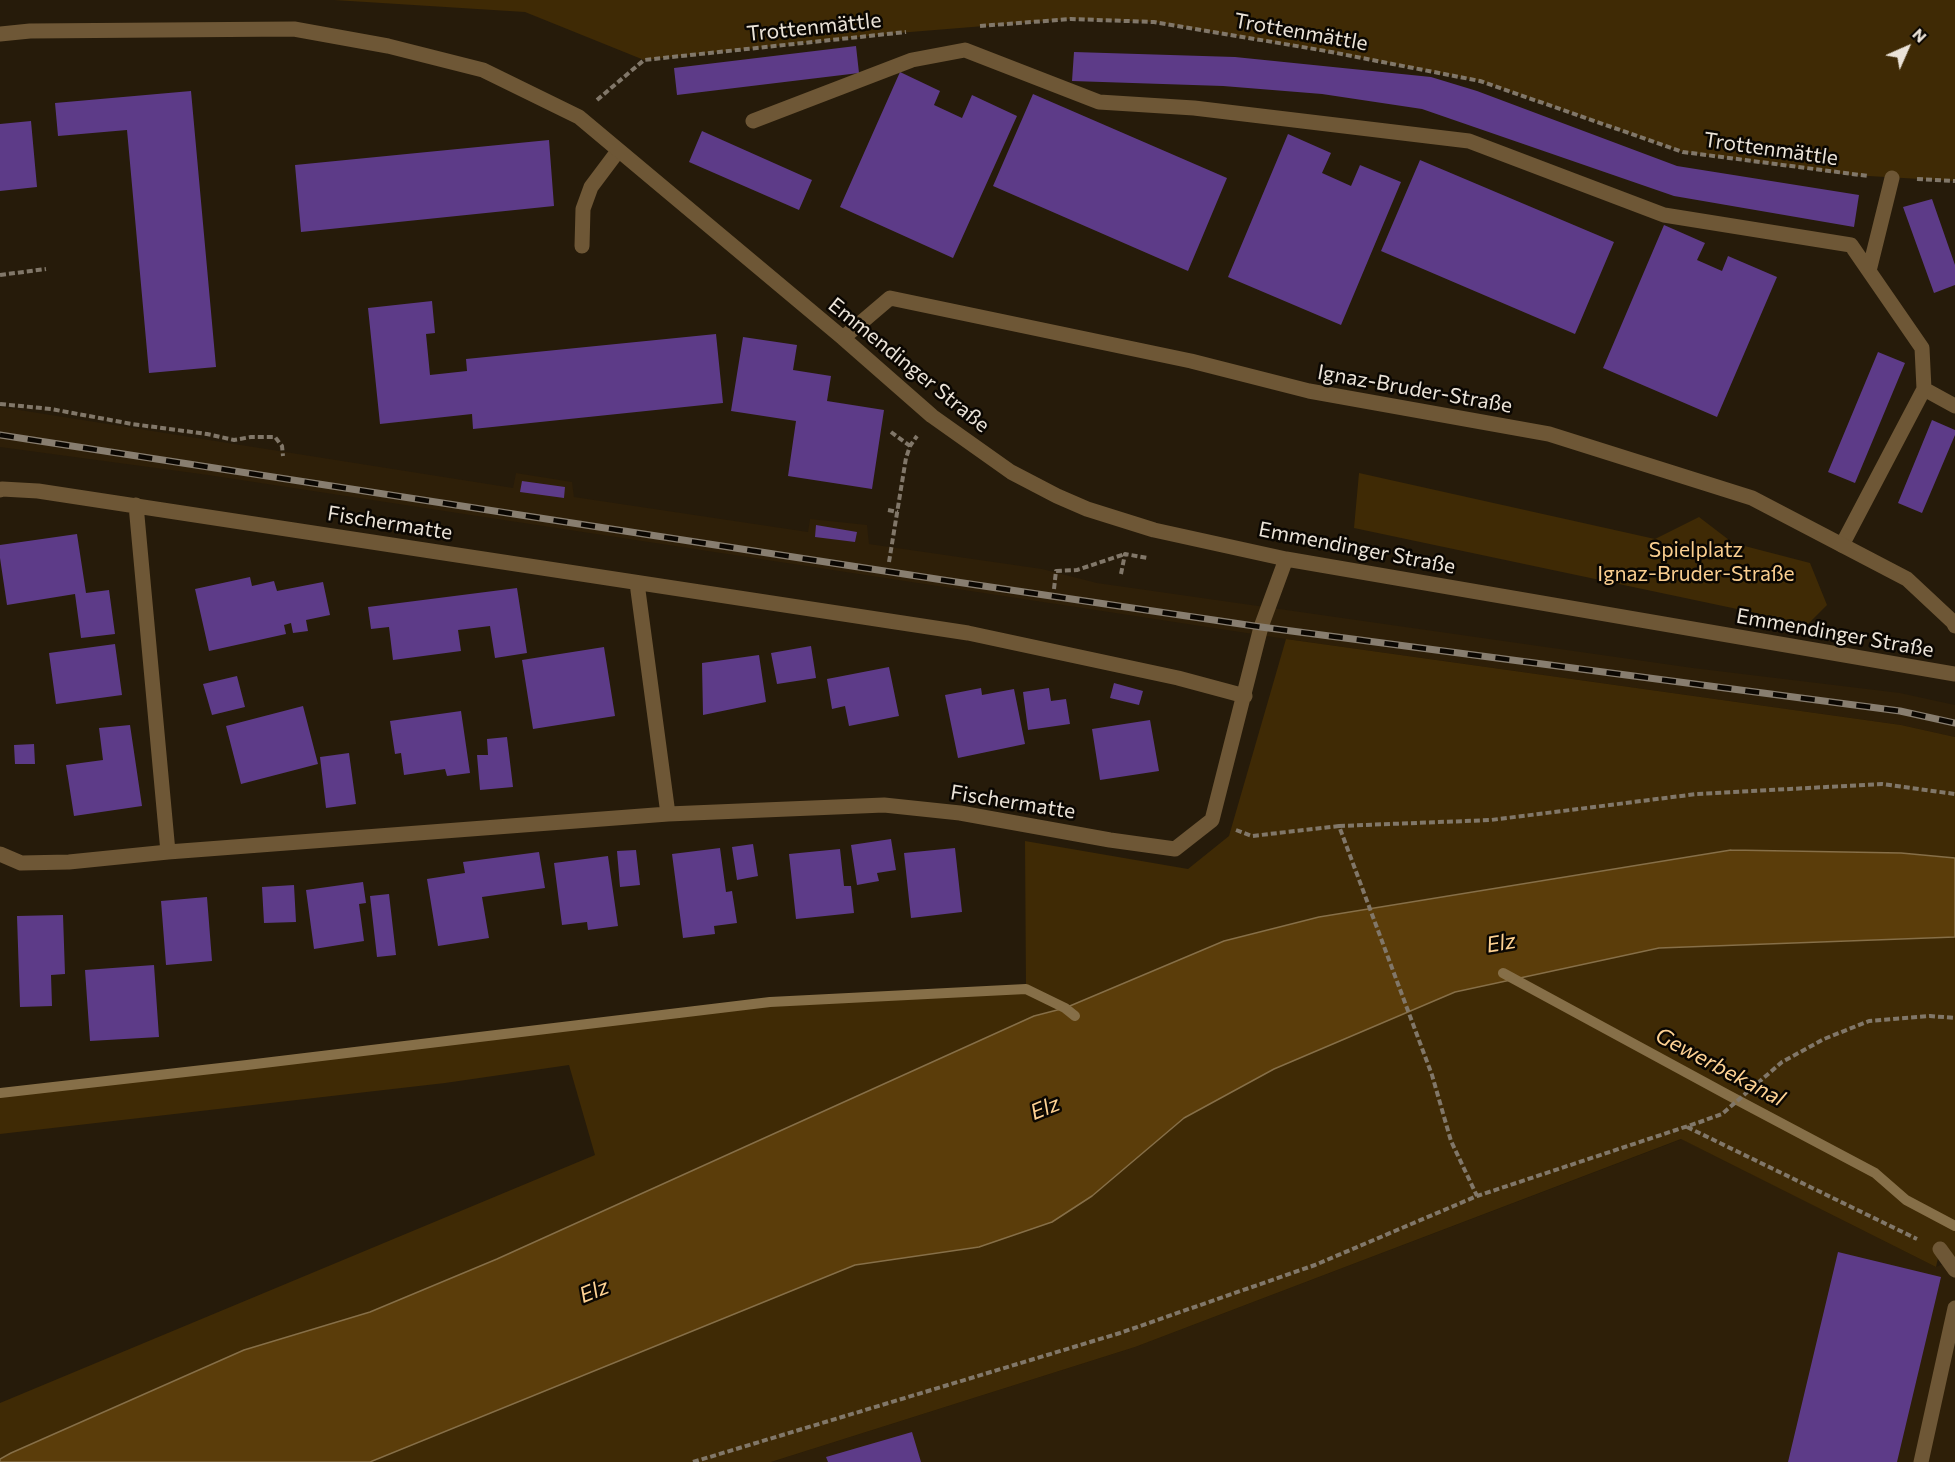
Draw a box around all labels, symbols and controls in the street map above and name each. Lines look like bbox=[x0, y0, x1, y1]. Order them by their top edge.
street label: Trottenmättle bbox=[745, 7, 883, 47]
street label: Trottenmättle bbox=[1232, 8, 1370, 56]
north arrow bbox=[1877, 18, 1937, 78]
text: N bbox=[1909, 24, 1931, 46]
street label: Trottenmättle bbox=[1702, 127, 1840, 171]
street label: Emmendinger Straße bbox=[823, 292, 995, 438]
street label: Ignaz-Bruder-Straße bbox=[1316, 359, 1514, 419]
street label: Fischermatte bbox=[326, 501, 454, 545]
street label: Emmendinger Straße bbox=[1256, 517, 1458, 579]
park label: Spielplatz Ignaz-Bruder-Straße bbox=[1597, 537, 1795, 587]
street label: Emmendinger Straße bbox=[1734, 603, 1936, 663]
street label: Fischermatte bbox=[949, 780, 1077, 824]
water label: Elz bbox=[1484, 927, 1518, 959]
water label: Gewerbekanal bbox=[1651, 1022, 1789, 1112]
water label: Elz bbox=[1026, 1090, 1064, 1126]
water label: Elz bbox=[575, 1273, 613, 1309]

